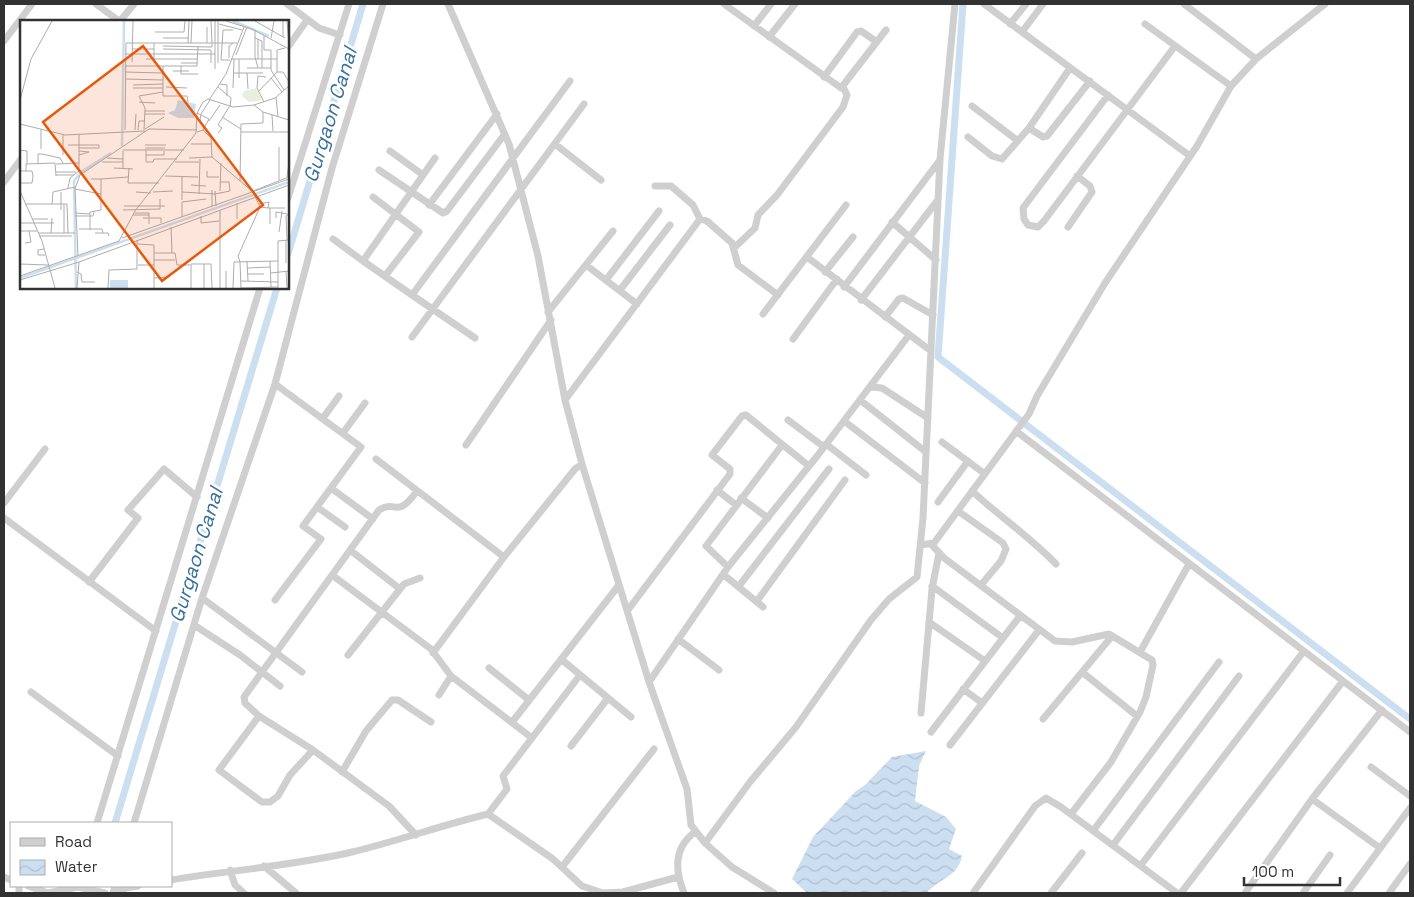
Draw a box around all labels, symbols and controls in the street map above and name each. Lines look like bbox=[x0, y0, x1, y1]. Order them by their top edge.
inset map bbox=[20, 20, 289, 289]
water label: Gurgaon Canal bbox=[297, 43, 363, 185]
water label: Gurgaon Canal bbox=[163, 483, 229, 625]
legend bbox=[10, 822, 172, 887]
text: Road bbox=[55, 832, 92, 851]
scale bar bbox=[1244, 854, 1340, 886]
text: Water bbox=[55, 857, 98, 876]
text: 100 m bbox=[1252, 862, 1294, 881]

